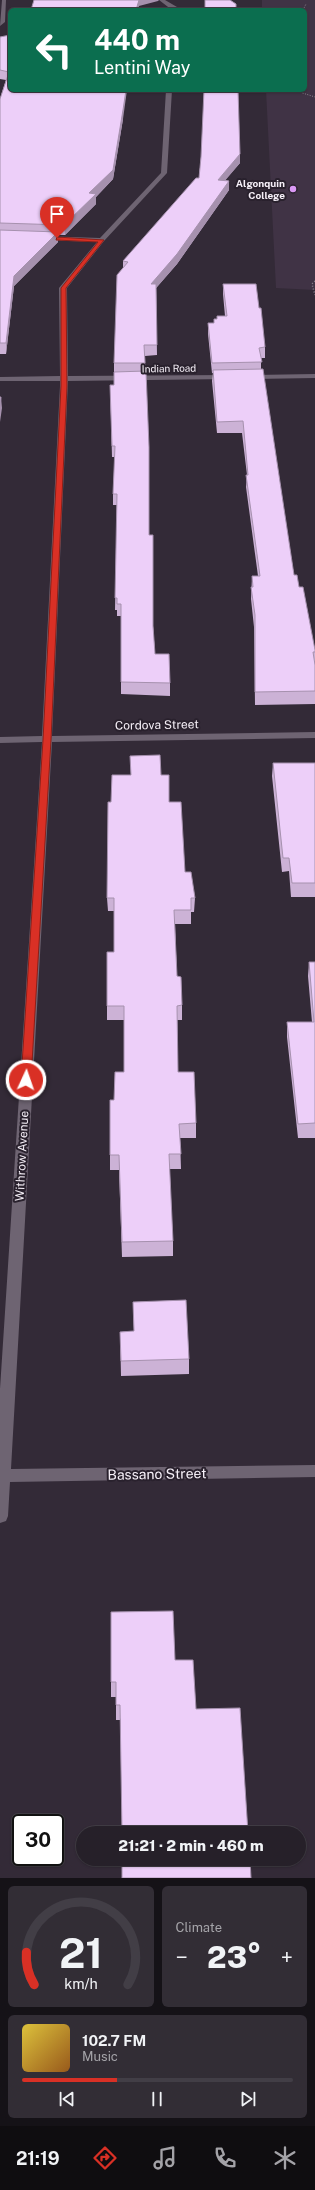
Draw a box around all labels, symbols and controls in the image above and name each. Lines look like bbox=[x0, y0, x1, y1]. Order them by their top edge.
text: 440 m bbox=[94, 23, 180, 56]
icon: left bbox=[28, 24, 80, 76]
text: Lentini Way bbox=[94, 57, 190, 78]
place label: Algonquin College bbox=[236, 177, 285, 201]
marker: Algonquin College bbox=[288, 184, 298, 194]
pin bbox=[40, 197, 74, 238]
icon: arrive bbox=[46, 203, 68, 225]
street label: Indian Road bbox=[142, 362, 196, 374]
street label: Cordova Street bbox=[115, 717, 199, 733]
position arrow bbox=[5, 1059, 47, 1101]
street label: Withrow Avenue bbox=[13, 1110, 31, 1202]
street label: Bassano Street bbox=[107, 1465, 207, 1483]
speed limit sign: 30 bbox=[12, 1814, 64, 1866]
text: 21:21 · 2 min · 460 m bbox=[118, 1837, 264, 1854]
text: Climate bbox=[176, 1920, 222, 1935]
text: 21 bbox=[59, 1927, 103, 1976]
text: 23° bbox=[207, 1939, 261, 1975]
text: − bbox=[176, 1944, 188, 1970]
text: + bbox=[281, 1944, 293, 1970]
text: km/h bbox=[64, 1974, 98, 1991]
text: 102.7 FM bbox=[82, 2032, 146, 2049]
text: Music bbox=[82, 2049, 118, 2064]
icon: previous bbox=[56, 2088, 78, 2110]
icon: pause bbox=[146, 2088, 168, 2110]
icon: next bbox=[237, 2088, 259, 2110]
icon: directions bbox=[91, 2144, 119, 2172]
icon: music bbox=[151, 2144, 179, 2172]
icon: phone bbox=[211, 2144, 239, 2172]
icon: climate bbox=[271, 2144, 299, 2172]
text: 21:19 bbox=[16, 2148, 60, 2169]

